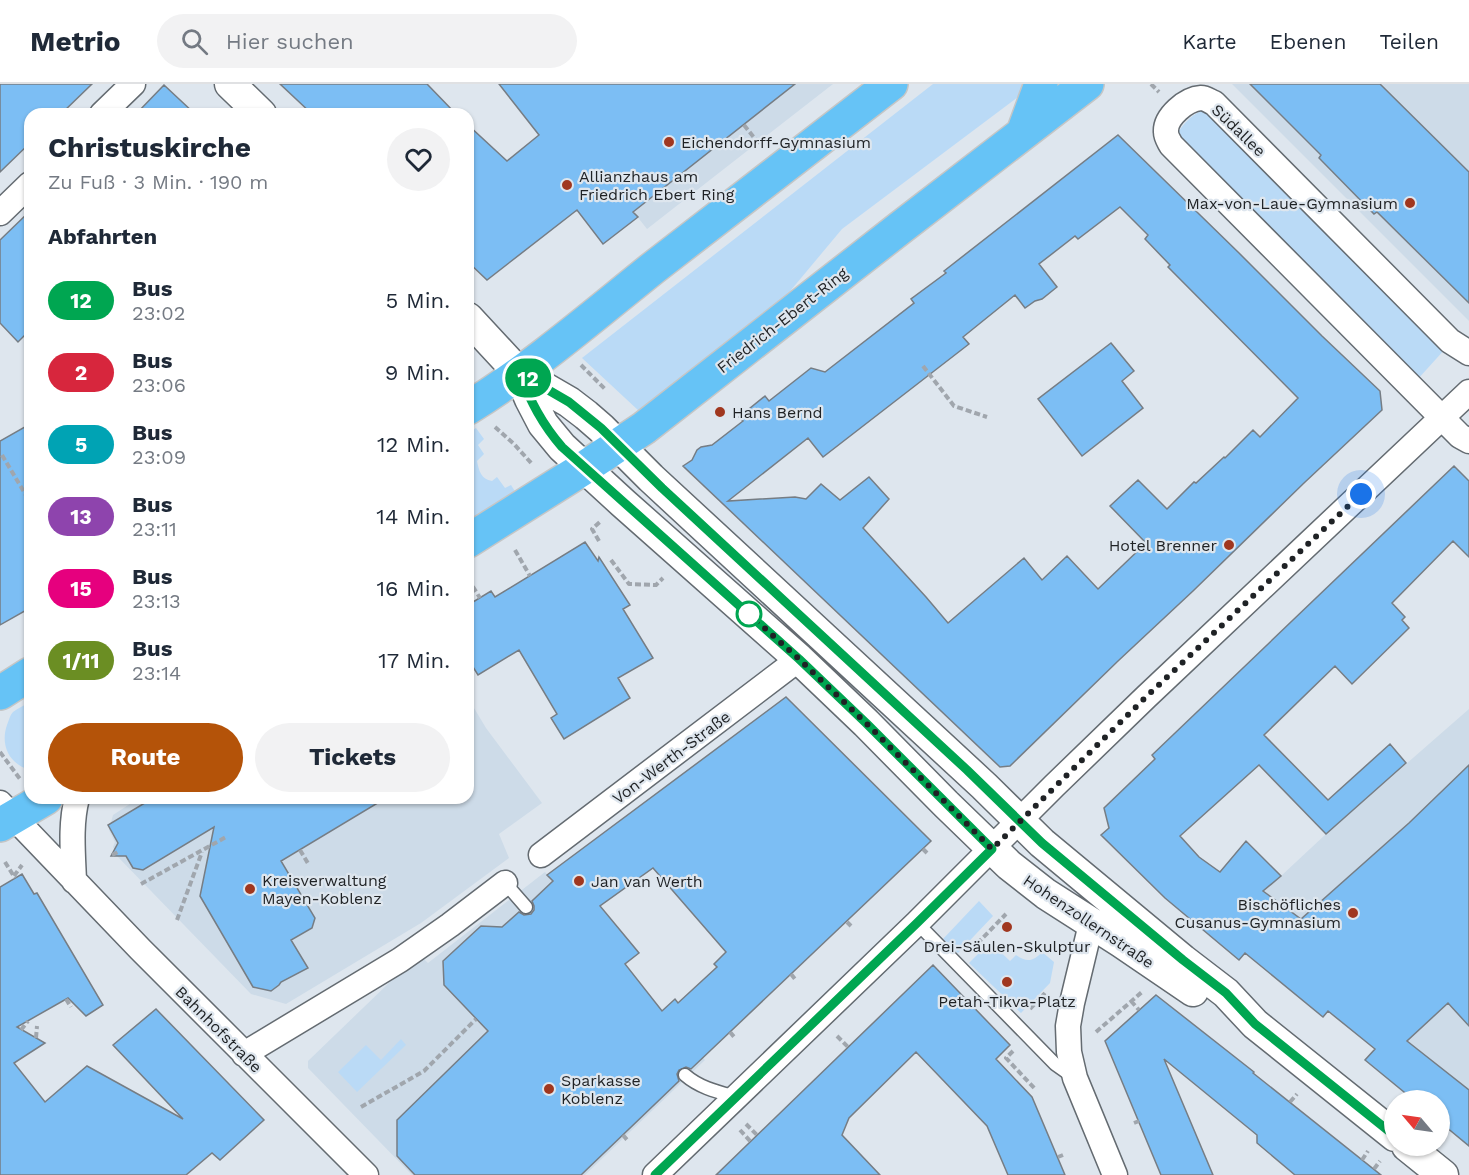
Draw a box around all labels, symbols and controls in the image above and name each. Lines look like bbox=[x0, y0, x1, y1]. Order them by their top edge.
search box bbox=[157, 14, 577, 68]
text: Metrio bbox=[30, 25, 121, 58]
icon: search bbox=[178, 25, 211, 58]
text: Hier suchen bbox=[226, 29, 354, 54]
text: Karte bbox=[1182, 29, 1237, 54]
text: Ebenen bbox=[1270, 29, 1346, 54]
text: Teilen bbox=[1379, 29, 1439, 54]
street label: Südallee bbox=[1208, 100, 1269, 161]
button: heart bbox=[387, 128, 450, 191]
text: Christuskirche bbox=[48, 131, 251, 164]
place label: Eichendorff-Gymnasium bbox=[681, 133, 871, 152]
marker: Eichendorff-Gymnasium bbox=[662, 135, 676, 149]
place label: Allianzhaus am Friedrich Ebert Ring bbox=[579, 167, 735, 204]
text: Zu Fuß · 3 Min. · 190 m bbox=[48, 170, 268, 194]
marker: Allianzhaus am Friedrich Ebert Ring bbox=[560, 178, 574, 192]
place label: Max-von-Laue-Gymnasium bbox=[1186, 194, 1398, 213]
marker: Max-von-Laue-Gymnasium bbox=[1403, 196, 1417, 210]
text: Abfahrten bbox=[48, 224, 157, 249]
street label: Friedrich-Ebert-Ring bbox=[713, 263, 852, 377]
text: Bus bbox=[132, 276, 172, 301]
text: 12 bbox=[70, 288, 92, 313]
text: 5 Min. bbox=[386, 288, 450, 313]
text: 23:02 bbox=[132, 301, 185, 325]
text: Bus bbox=[132, 348, 172, 373]
line badge: 12 bbox=[501, 358, 555, 398]
text: 2 bbox=[75, 360, 87, 385]
text: 9 Min. bbox=[385, 360, 450, 385]
text: 12 bbox=[517, 366, 539, 391]
text: 23:06 bbox=[132, 373, 186, 397]
place label: Hans Bernd bbox=[732, 403, 823, 422]
marker: Hans Bernd bbox=[713, 405, 727, 419]
text: Bus bbox=[132, 420, 172, 445]
text: 5 bbox=[75, 432, 87, 457]
text: 12 Min. bbox=[377, 432, 450, 457]
text: 23:09 bbox=[132, 445, 186, 469]
your location bbox=[1346, 479, 1376, 509]
text: Bus bbox=[132, 492, 172, 517]
text: 13 bbox=[70, 504, 92, 529]
text: 14 Min. bbox=[376, 504, 450, 529]
text: 23:11 bbox=[132, 517, 177, 541]
place label: Hotel Brenner bbox=[1109, 536, 1217, 555]
marker: Hotel Brenner bbox=[1222, 538, 1236, 552]
text: Bus bbox=[132, 564, 172, 589]
text: 15 bbox=[70, 576, 92, 601]
text: 16 Min. bbox=[376, 576, 450, 601]
text: 23:13 bbox=[132, 589, 181, 613]
unlabelled marker bbox=[736, 601, 762, 627]
text: Bus bbox=[132, 636, 172, 661]
text: 1/11 bbox=[63, 648, 99, 673]
text: 17 Min. bbox=[378, 648, 450, 673]
text: 23:14 bbox=[132, 661, 181, 685]
street label: Von-Werth-Straße bbox=[609, 707, 734, 808]
button: Route bbox=[48, 723, 243, 792]
button: Tickets bbox=[255, 723, 450, 792]
place label: Kreisverwaltung Mayen-Koblenz bbox=[262, 871, 387, 908]
street label: Hohenzollernstraße bbox=[1020, 871, 1158, 972]
place label: Jan van Werth bbox=[591, 872, 703, 891]
marker: Jan van Werth bbox=[572, 874, 586, 888]
marker: Kreisverwaltung Mayen-Koblenz bbox=[243, 882, 257, 896]
place label: Bischöfliches Cusanus-Gymnasium bbox=[1175, 895, 1341, 932]
marker: Bischöfliches Cusanus-Gymnasium bbox=[1346, 906, 1360, 920]
marker: Drei-Säulen-Skulptur bbox=[1000, 920, 1014, 934]
place label: Drei-Säulen-Skulptur bbox=[924, 937, 1091, 956]
marker: Petah-Tikva-Platz bbox=[1000, 975, 1014, 989]
street label: Bahnhofstraße bbox=[171, 982, 266, 1077]
place label: Petah-Tikva-Platz bbox=[938, 992, 1076, 1011]
place label: Sparkasse Koblenz bbox=[561, 1071, 641, 1108]
marker: Sparkasse Koblenz bbox=[542, 1082, 556, 1096]
north arrow bbox=[1384, 1090, 1450, 1156]
map controls bbox=[1384, 1090, 1450, 1156]

